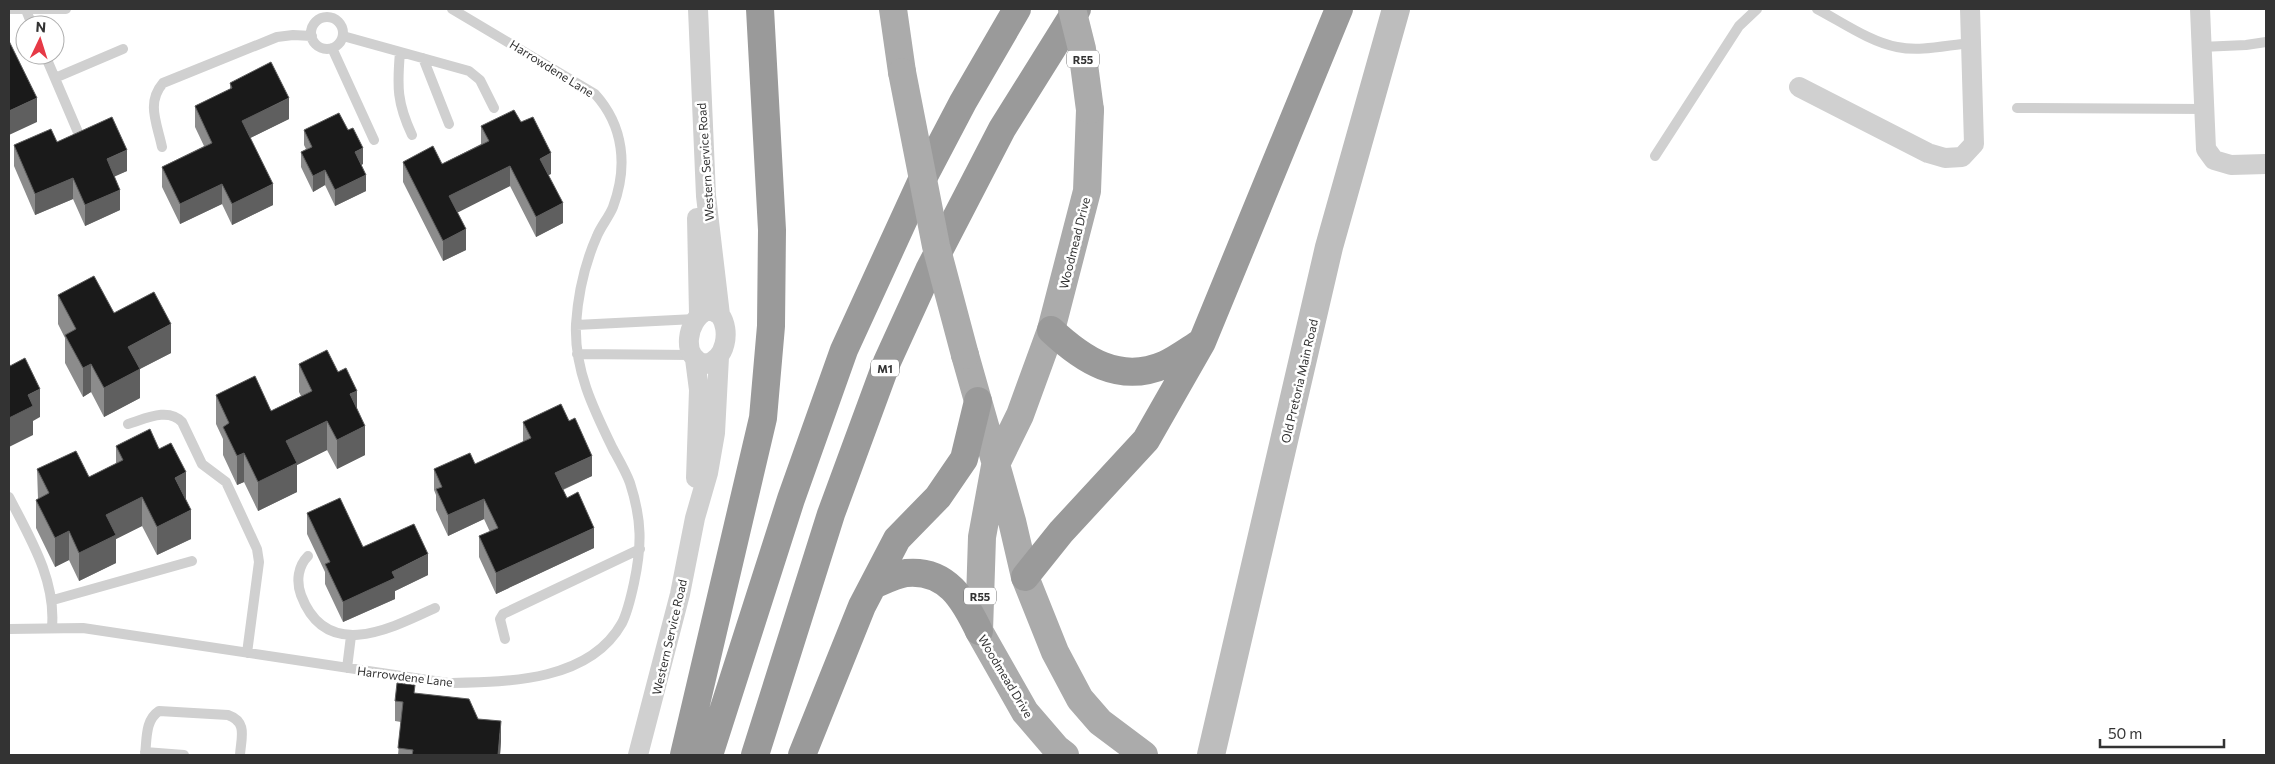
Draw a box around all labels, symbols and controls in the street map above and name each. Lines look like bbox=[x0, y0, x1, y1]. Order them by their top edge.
north arrow bbox=[15, 15, 65, 65]
text: N bbox=[35, 18, 47, 35]
street label: Harrowdene Lane bbox=[508, 37, 596, 99]
road number: R55 bbox=[1067, 51, 1099, 68]
street label: Western Service Road bbox=[694, 102, 716, 221]
street label: Woodmead Drive bbox=[1056, 196, 1092, 290]
street label: Old Pretoria Main Road bbox=[1278, 318, 1320, 444]
road number: M1 bbox=[871, 359, 899, 376]
street label: Western Service Road bbox=[649, 578, 689, 696]
road number: R55 bbox=[964, 588, 996, 604]
street label: Woodmead Drive bbox=[976, 632, 1036, 720]
street label: Harrowdene Lane bbox=[356, 663, 454, 689]
scale bar bbox=[2100, 716, 2224, 748]
text: 50 m bbox=[2108, 724, 2142, 742]

